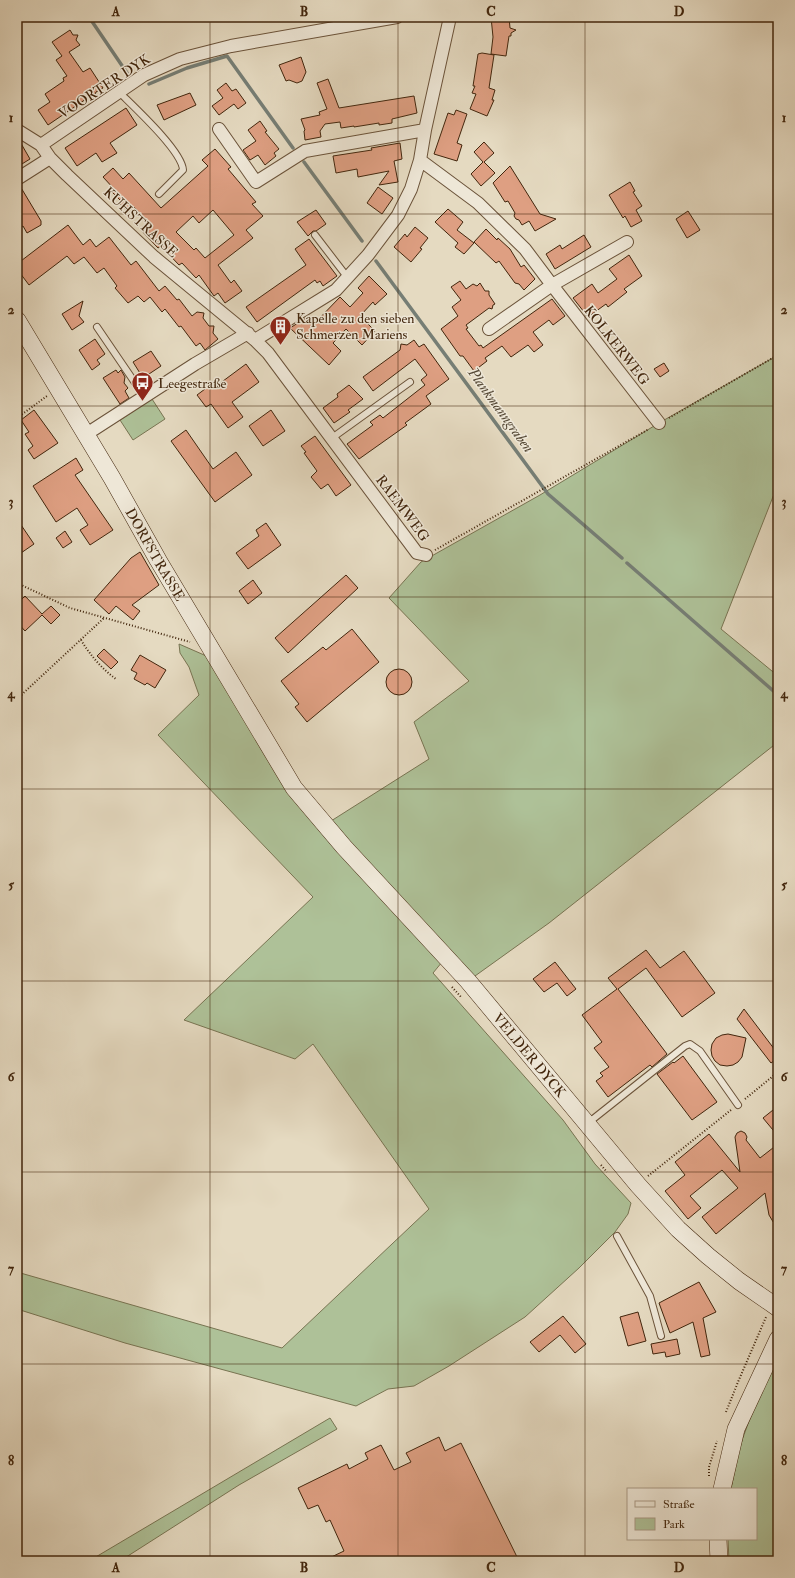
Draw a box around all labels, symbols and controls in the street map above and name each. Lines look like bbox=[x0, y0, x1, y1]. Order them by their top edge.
text: A bbox=[111, 4, 121, 20]
text: B bbox=[300, 4, 308, 20]
text: C bbox=[486, 4, 496, 20]
text: D bbox=[674, 4, 685, 20]
street label: VOORTER DYK bbox=[55, 50, 154, 122]
text: 1 bbox=[9, 110, 14, 126]
text: 1 bbox=[782, 110, 787, 126]
street label: KUHSTRASSE bbox=[100, 184, 181, 261]
text: 2 bbox=[8, 302, 15, 318]
street label: KOLKERWEG bbox=[580, 302, 653, 389]
text: 2 bbox=[781, 302, 788, 318]
place label: Kapelle zu den sieben Schmerzen Mariens bbox=[296, 310, 415, 343]
building icon: Kapelle zu den sieben Schmerzen Mariens bbox=[268, 313, 294, 346]
water label: Plankmanngraben bbox=[463, 363, 538, 456]
bus stop icon: Leegestraße bbox=[129, 370, 155, 403]
place label: Leegestraße bbox=[158, 375, 226, 392]
street label: RAEMWEG bbox=[372, 472, 433, 545]
text: 3 bbox=[9, 494, 14, 510]
text: 3 bbox=[782, 494, 787, 510]
street label: DORFSTRASSE bbox=[122, 505, 188, 604]
text: 4 bbox=[6, 686, 15, 702]
text: 4 bbox=[779, 686, 788, 702]
text: 5 bbox=[8, 877, 14, 893]
text: 5 bbox=[781, 877, 787, 893]
street label: VELDER DYCK bbox=[489, 1010, 569, 1101]
text: 6 bbox=[8, 1069, 16, 1085]
text: 6 bbox=[781, 1069, 789, 1085]
text: 7 bbox=[8, 1261, 15, 1277]
text: 7 bbox=[781, 1261, 788, 1277]
text: 8 bbox=[8, 1453, 14, 1469]
text: 8 bbox=[781, 1453, 787, 1469]
legend bbox=[627, 1488, 757, 1540]
text: Straße bbox=[663, 1497, 694, 1512]
text: Park bbox=[663, 1517, 685, 1532]
text: A bbox=[111, 1560, 121, 1576]
text: B bbox=[300, 1560, 308, 1576]
text: C bbox=[486, 1560, 496, 1576]
text: D bbox=[674, 1560, 685, 1576]

